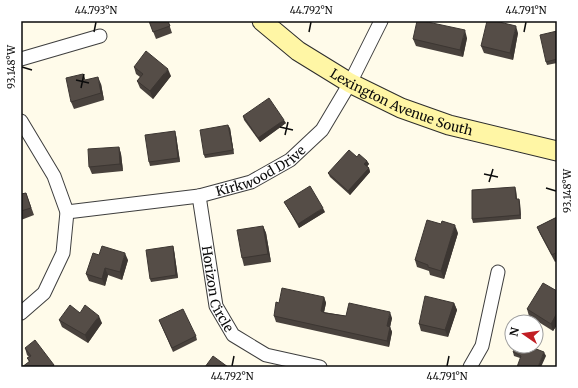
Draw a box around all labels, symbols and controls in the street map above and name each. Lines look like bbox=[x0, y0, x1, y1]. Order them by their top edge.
text: 44.793°N bbox=[75, 4, 117, 17]
text: 44.792°N bbox=[290, 4, 333, 17]
text: 44.791°N bbox=[506, 4, 547, 17]
text: 93.148°W bbox=[5, 44, 18, 89]
street label: Lexington Avenue South bbox=[327, 64, 475, 139]
street label: Kirkwood Drive bbox=[214, 141, 309, 200]
text: 93.148°W bbox=[561, 168, 574, 213]
street label: Horizon Circle bbox=[198, 244, 238, 335]
north arrow bbox=[504, 314, 544, 354]
text: N bbox=[506, 326, 522, 338]
text: 44.792°N bbox=[211, 370, 254, 383]
text: 44.791°N bbox=[427, 370, 468, 383]

